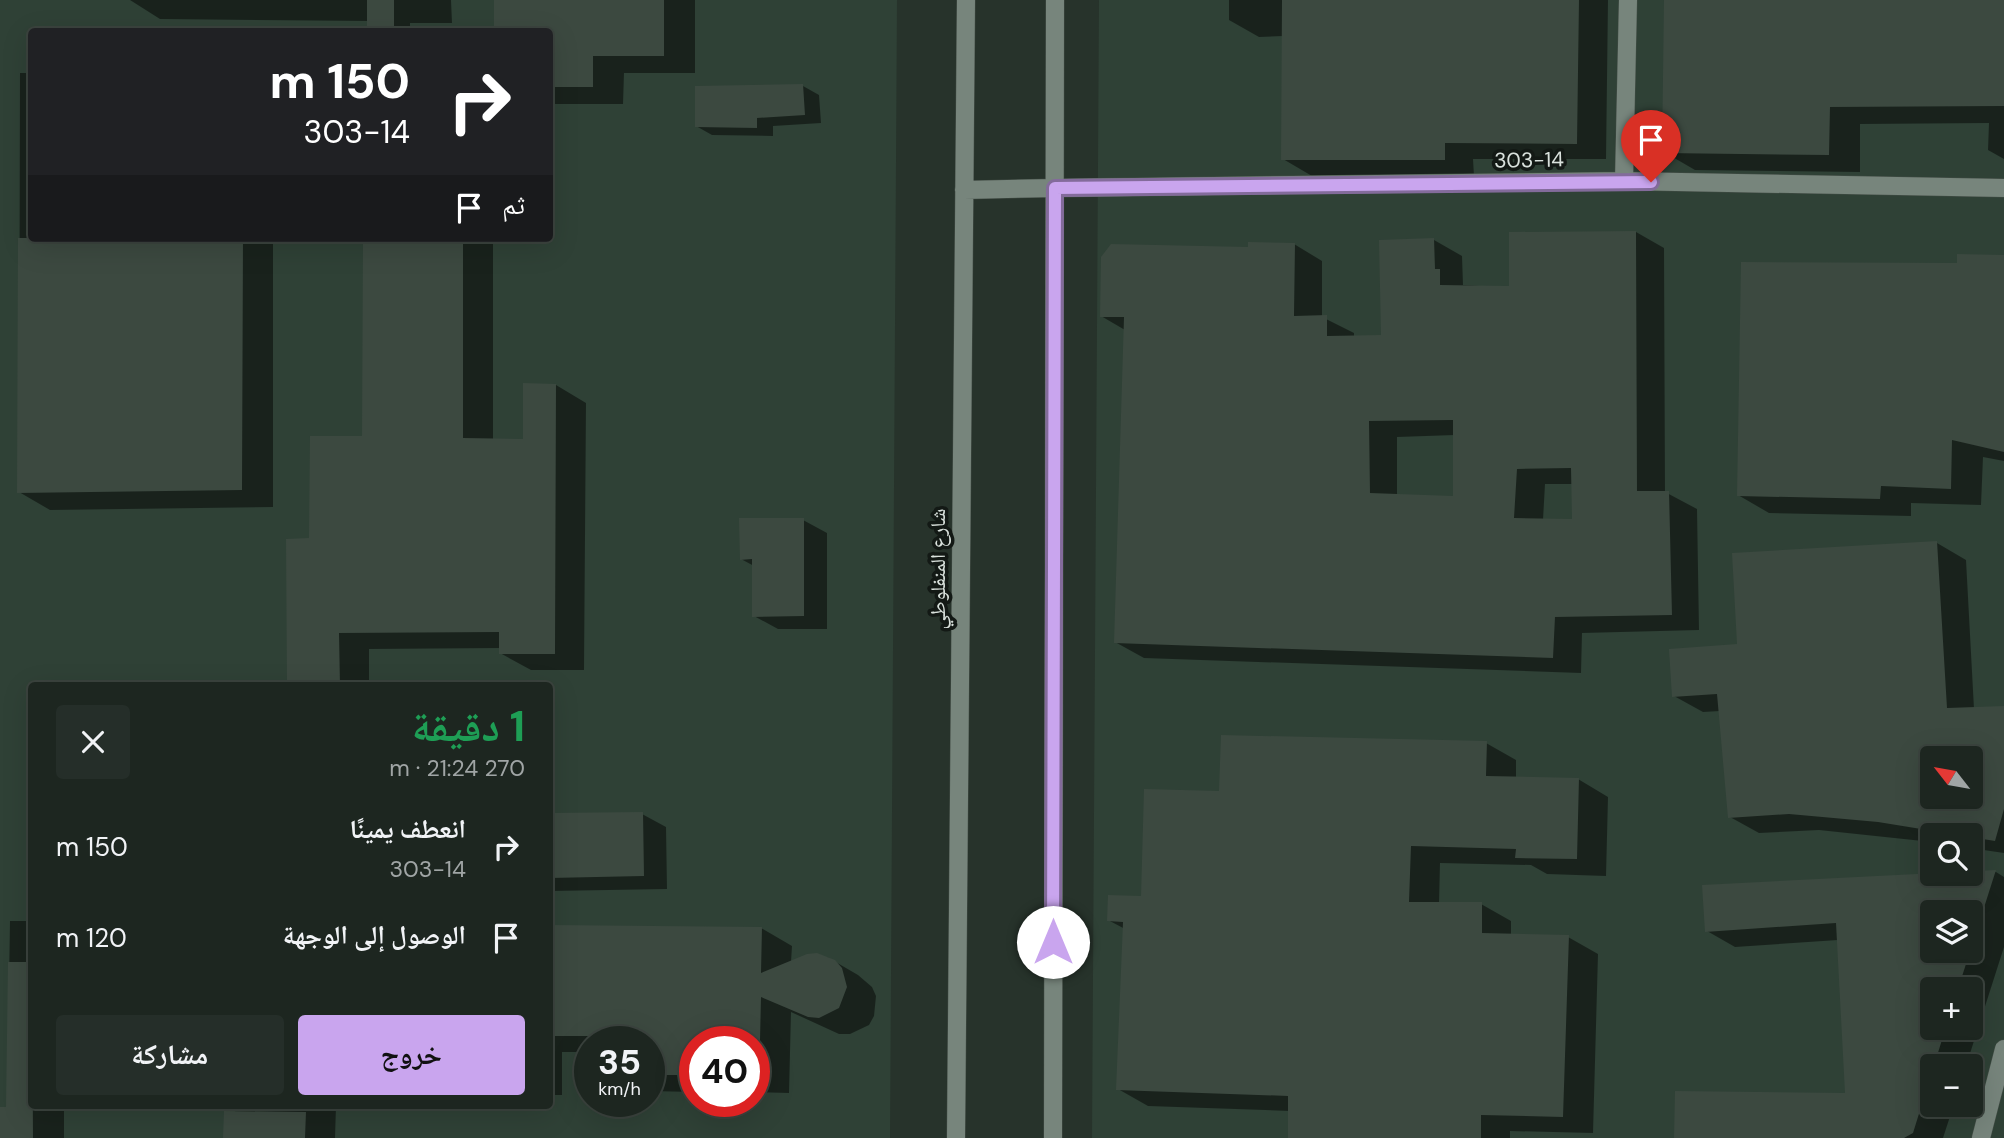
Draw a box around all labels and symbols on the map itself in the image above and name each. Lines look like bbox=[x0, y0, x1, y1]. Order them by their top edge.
pin bbox=[1621, 110, 1681, 182]
street label: 303-14 bbox=[1494, 145, 1564, 175]
street label: شارع المنفلوطي bbox=[924, 508, 954, 630]
north arrow bbox=[1920, 746, 1983, 808]
position arrow bbox=[1016, 905, 1090, 979]
speed limit sign: 40 bbox=[679, 1026, 770, 1117]

